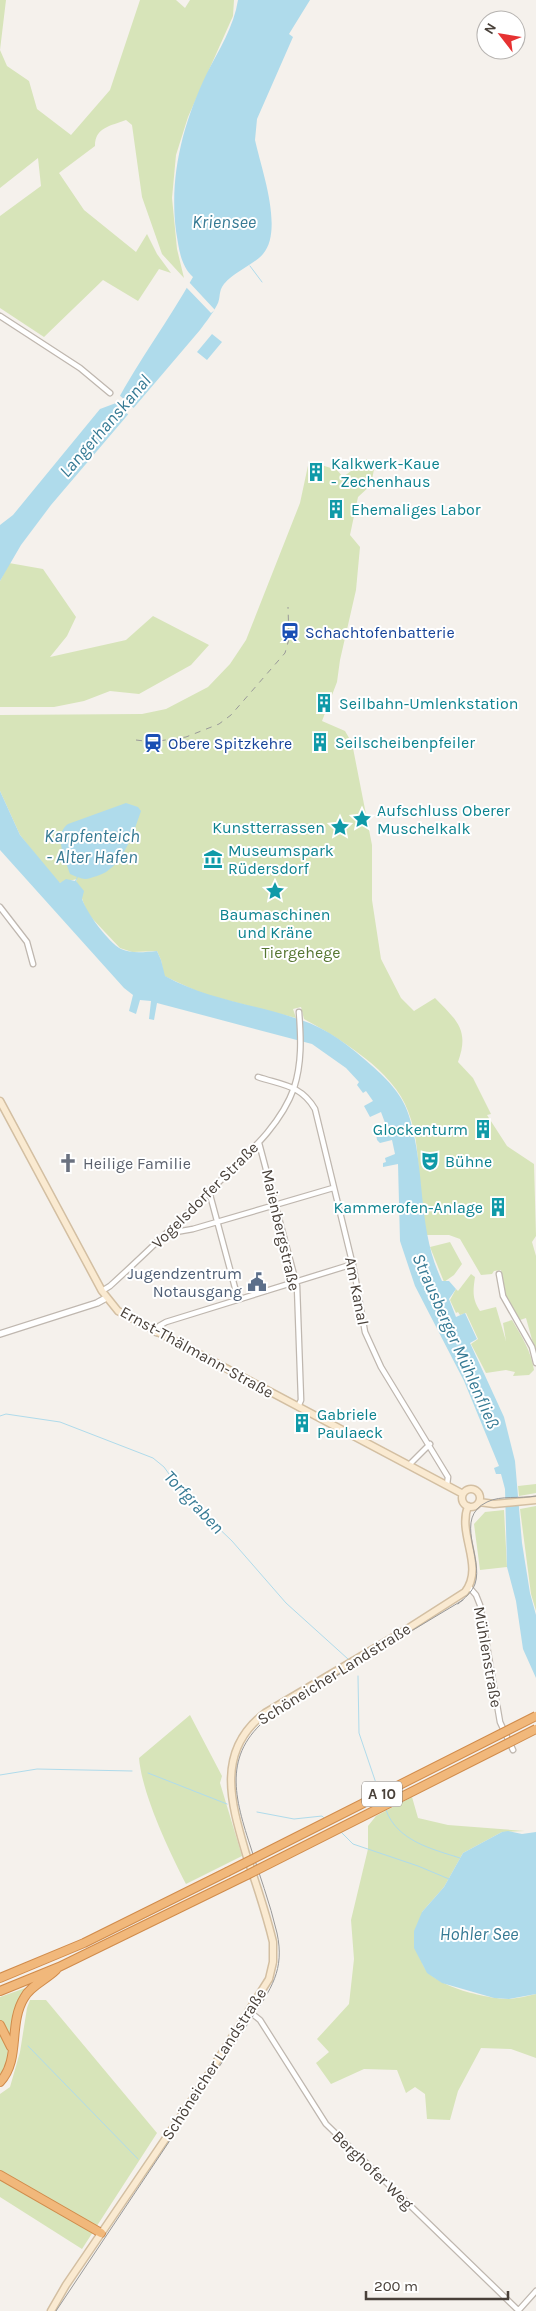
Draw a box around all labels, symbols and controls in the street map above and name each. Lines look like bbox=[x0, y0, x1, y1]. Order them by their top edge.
north arrow bbox=[476, 10, 526, 60]
text: N bbox=[480, 20, 500, 37]
water label: Kriensee bbox=[192, 211, 256, 233]
water label: Langerhanskanal bbox=[54, 370, 156, 482]
place label: Kalkwerk-Kaue - Zechenhaus bbox=[331, 454, 440, 491]
building icon: Kalkwerk-Kaue - Zechenhaus bbox=[305, 461, 327, 483]
building icon: Ehemaliges Labor bbox=[325, 498, 347, 520]
place label: Ehemaliges Labor bbox=[351, 500, 481, 519]
station icon: Schachtofenbatterie bbox=[279, 621, 301, 643]
place label: Schachtofenbatterie bbox=[305, 623, 455, 642]
building icon: Seilbahn-Umlenkstation bbox=[313, 692, 335, 714]
place label: Seilbahn-Umlenkstation bbox=[339, 694, 519, 713]
building icon: Seilscheibenpfeiler bbox=[309, 731, 331, 753]
station icon: Obere Spitzkehre bbox=[142, 732, 164, 754]
place label: Seilscheibenpfeiler bbox=[335, 733, 475, 752]
place label: Obere Spitzkehre bbox=[168, 734, 292, 753]
place label: Aufschluss Oberer Muschelkalk bbox=[377, 801, 510, 838]
place icon: Aufschluss Oberer Muschelkalk bbox=[351, 808, 373, 830]
place icon: Kunstterrassen bbox=[329, 816, 351, 838]
place label: Kunstterrassen bbox=[212, 818, 325, 837]
water label: Karpfenteich - Alter Hafen bbox=[44, 825, 140, 868]
place label: Museumspark Rüdersdorf bbox=[228, 841, 334, 878]
museum icon: Museumspark Rüdersdorf bbox=[202, 848, 224, 870]
place icon: Baumaschinen und Kräne bbox=[264, 880, 286, 902]
place label: Baumaschinen und Kräne bbox=[220, 905, 330, 942]
park label: Tiergehege bbox=[262, 943, 340, 962]
building icon: Glockenturm bbox=[472, 1118, 494, 1140]
place label: Glockenturm bbox=[373, 1120, 468, 1139]
street label: Vogelsdorfer Straße bbox=[148, 1138, 262, 1252]
theatre icon: Bühne bbox=[419, 1150, 441, 1172]
church icon: Heilige Familie bbox=[57, 1152, 79, 1174]
place label: Bühne bbox=[445, 1152, 492, 1171]
place label: Heilige Familie bbox=[83, 1154, 191, 1173]
street label: Maienbergstraße bbox=[258, 1167, 304, 1293]
building icon: Kammerofen-Anlage bbox=[487, 1196, 509, 1218]
place label: Kammerofen-Anlage bbox=[333, 1198, 483, 1217]
water label: Strausberger Mühlenfließ bbox=[407, 1250, 505, 1432]
street label: Am Kanal bbox=[341, 1255, 373, 1327]
place label: Jugendzentrum Notausgang bbox=[128, 1264, 242, 1301]
public building icon: Jugendzentrum Notausgang bbox=[246, 1271, 268, 1293]
street label: Ernst-Thälmann-Straße bbox=[117, 1302, 277, 1402]
place label: Gabriele Paulaeck bbox=[317, 1405, 383, 1442]
building icon: Gabriele Paulaeck bbox=[291, 1412, 313, 1434]
water label: Torfgraben bbox=[159, 1466, 229, 1538]
street label: Mühlenstraße bbox=[470, 1605, 506, 1709]
street label: Schöneicher Landstraße bbox=[254, 1619, 414, 1729]
road number: A 10 bbox=[362, 1782, 402, 1806]
water label: Hohler See bbox=[440, 1923, 518, 1945]
street label: Schöneicher Landstraße bbox=[158, 1985, 270, 2143]
street label: Berghofer Weg bbox=[328, 2127, 418, 2213]
scale bar bbox=[366, 2268, 508, 2300]
text: 200 m bbox=[374, 2277, 418, 2295]

